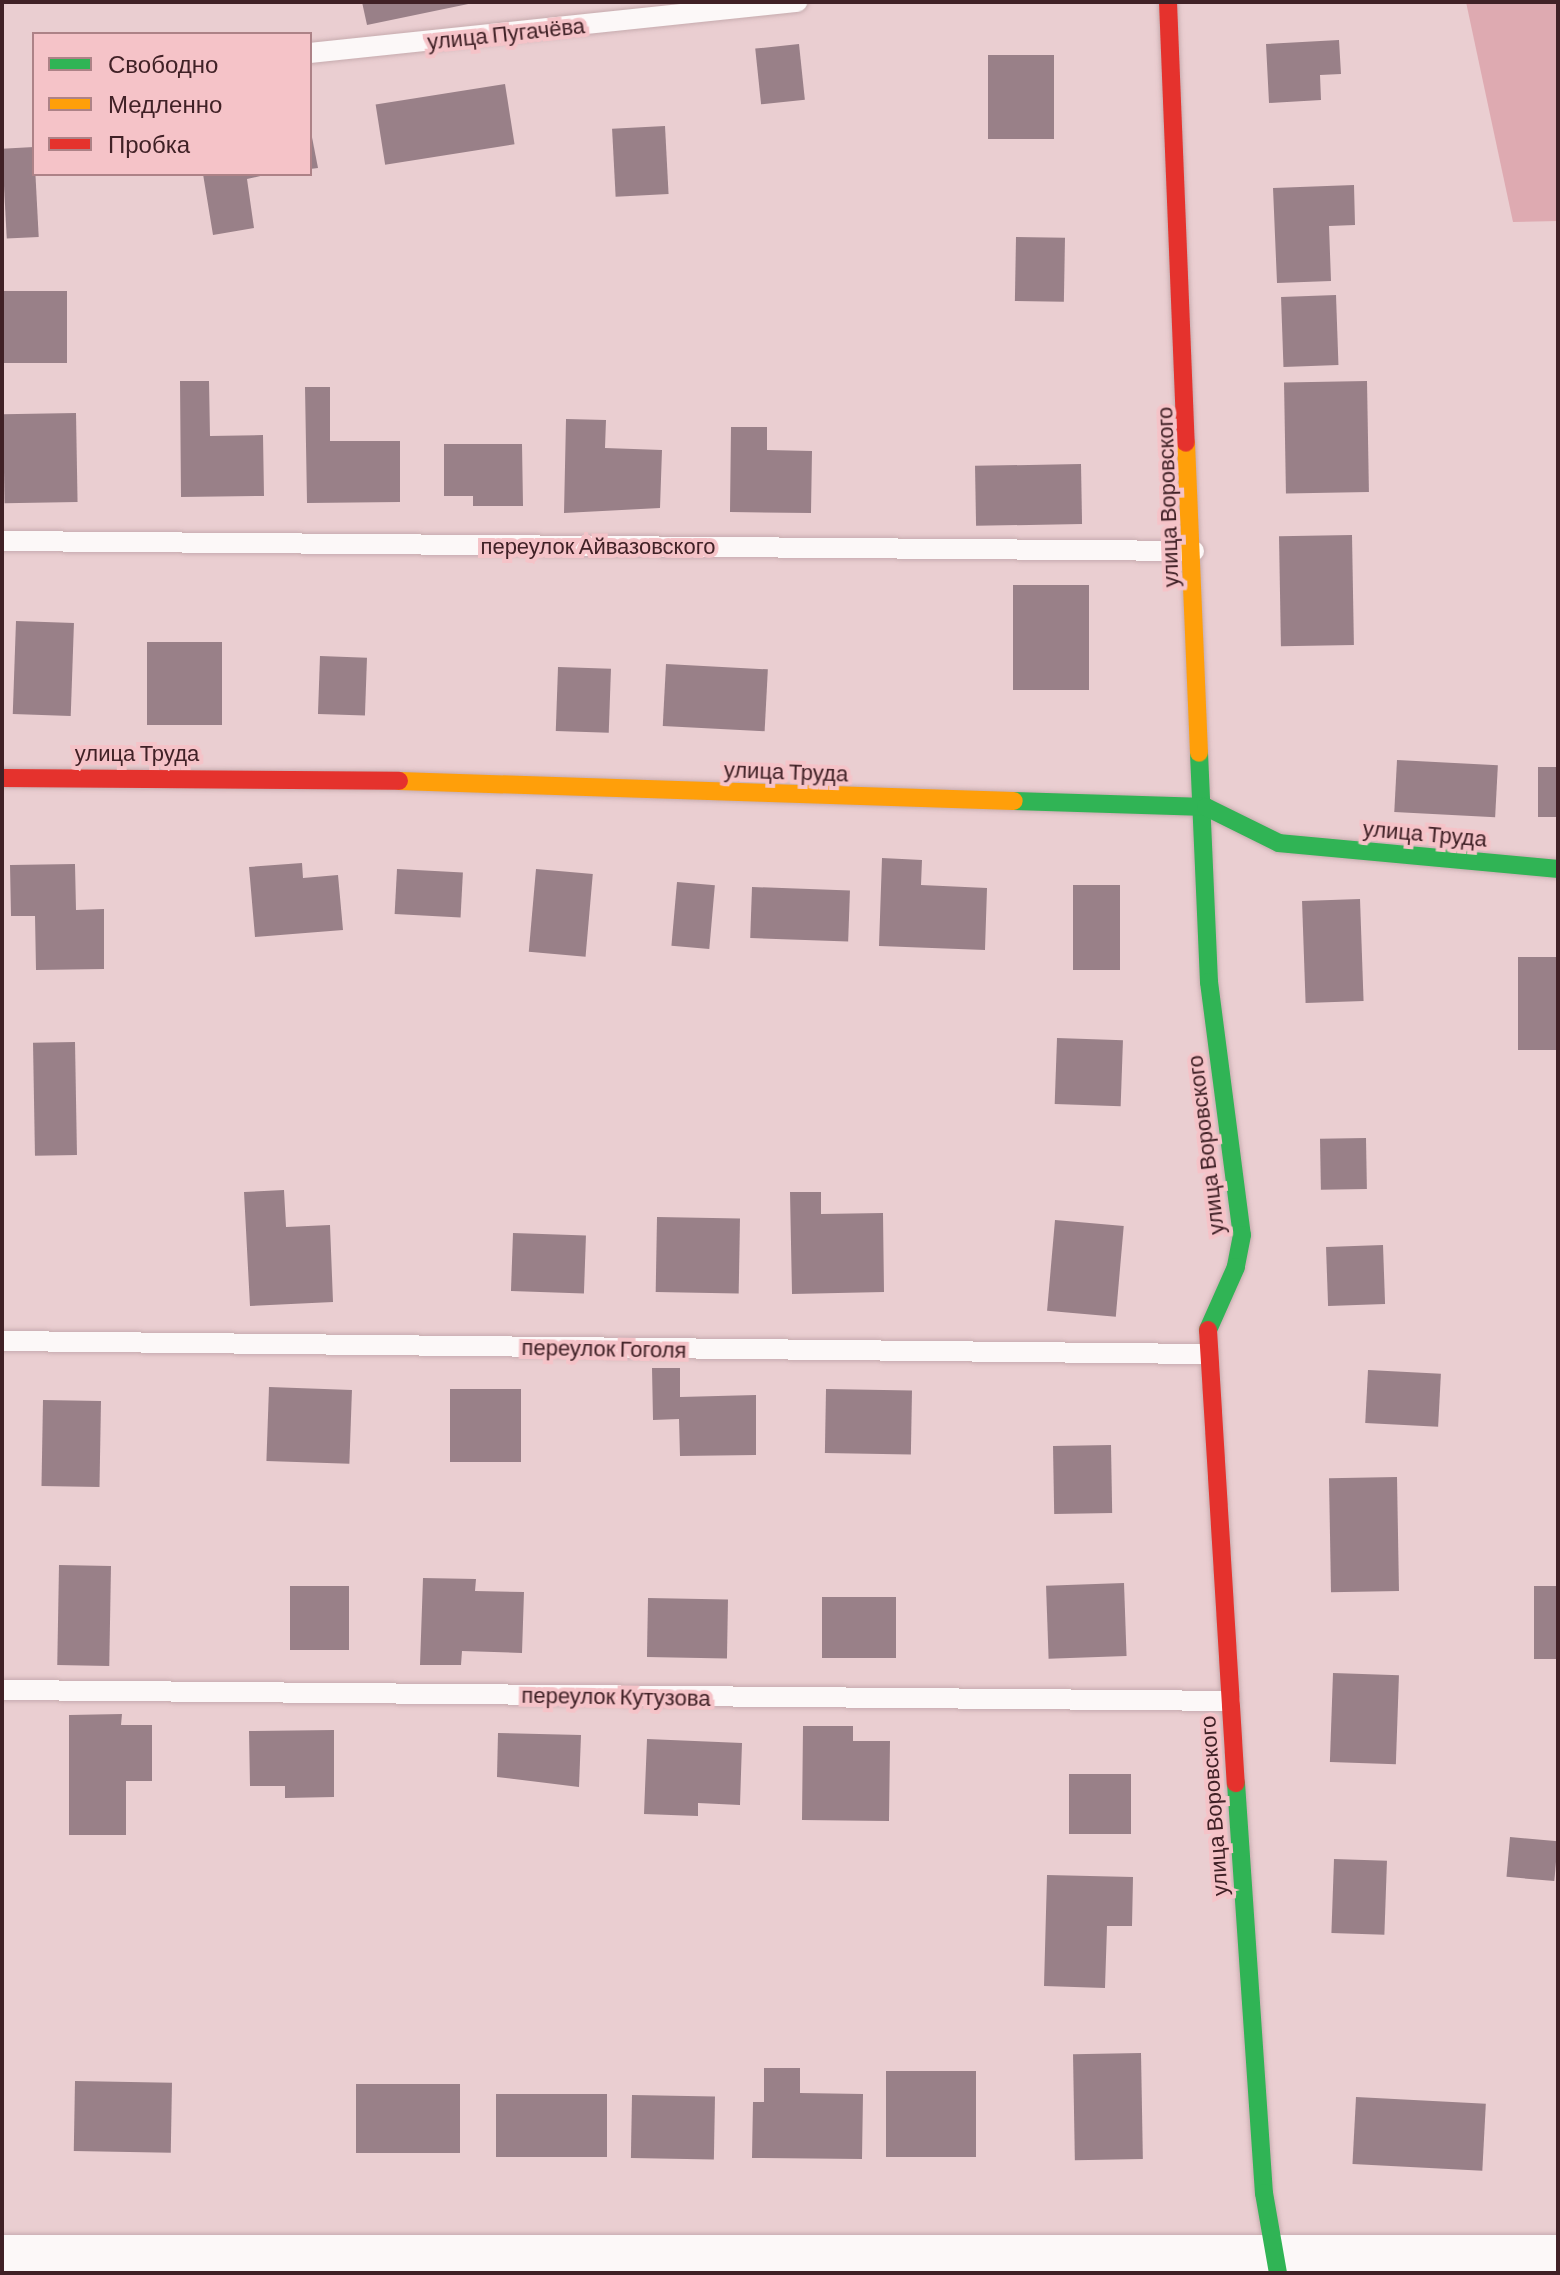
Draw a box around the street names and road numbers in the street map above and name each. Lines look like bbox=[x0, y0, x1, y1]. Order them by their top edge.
street label: улица Пугачёва bbox=[426, 12, 586, 54]
street label: улица Воровского bbox=[1151, 406, 1183, 588]
street label: переулок Айвазовского bbox=[480, 533, 716, 559]
street label: улица Труда bbox=[75, 740, 199, 766]
street label: улица Труда bbox=[723, 756, 849, 786]
street label: улица Труда bbox=[1362, 814, 1488, 852]
street label: улица Воровского bbox=[1181, 1054, 1229, 1236]
street label: переулок Гоголя bbox=[521, 1333, 687, 1363]
street label: переулок Кутузова bbox=[521, 1681, 711, 1711]
street label: улица Воровского bbox=[1194, 1715, 1232, 1897]

